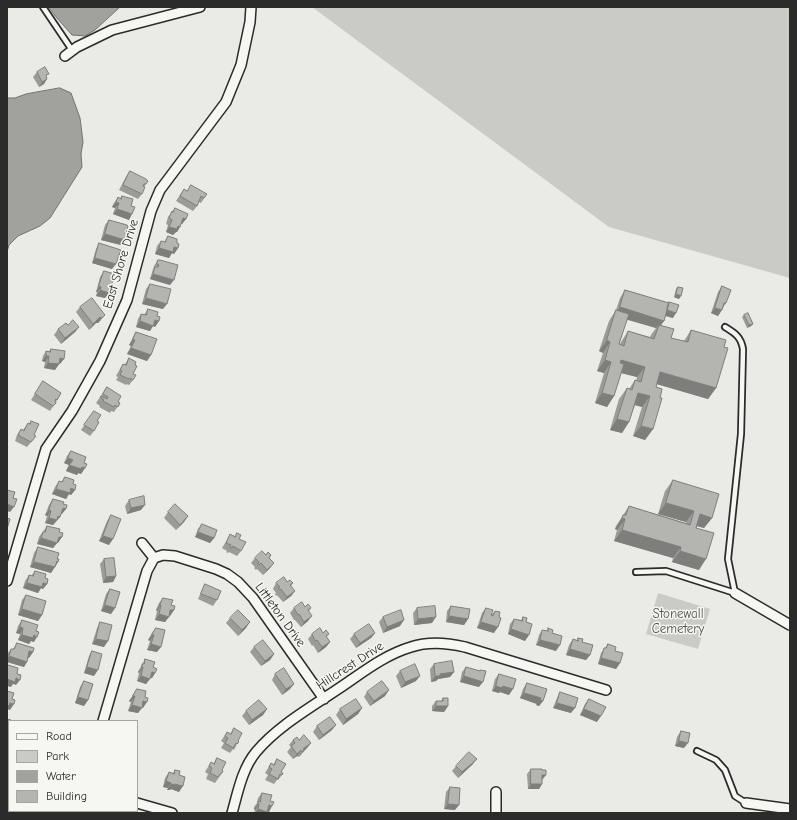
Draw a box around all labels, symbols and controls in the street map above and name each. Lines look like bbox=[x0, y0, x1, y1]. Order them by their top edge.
street label: East Shore Drive bbox=[100, 217, 142, 311]
street label: Littleton Drive bbox=[251, 580, 309, 650]
park label: Stonewall Cemetery bbox=[652, 606, 704, 637]
street label: Hillcrest Drive bbox=[313, 638, 387, 694]
legend bbox=[8, 720, 138, 812]
text: Road bbox=[46, 729, 72, 743]
text: Park bbox=[46, 749, 69, 763]
text: Water bbox=[46, 769, 76, 783]
text: Building bbox=[46, 789, 87, 803]

